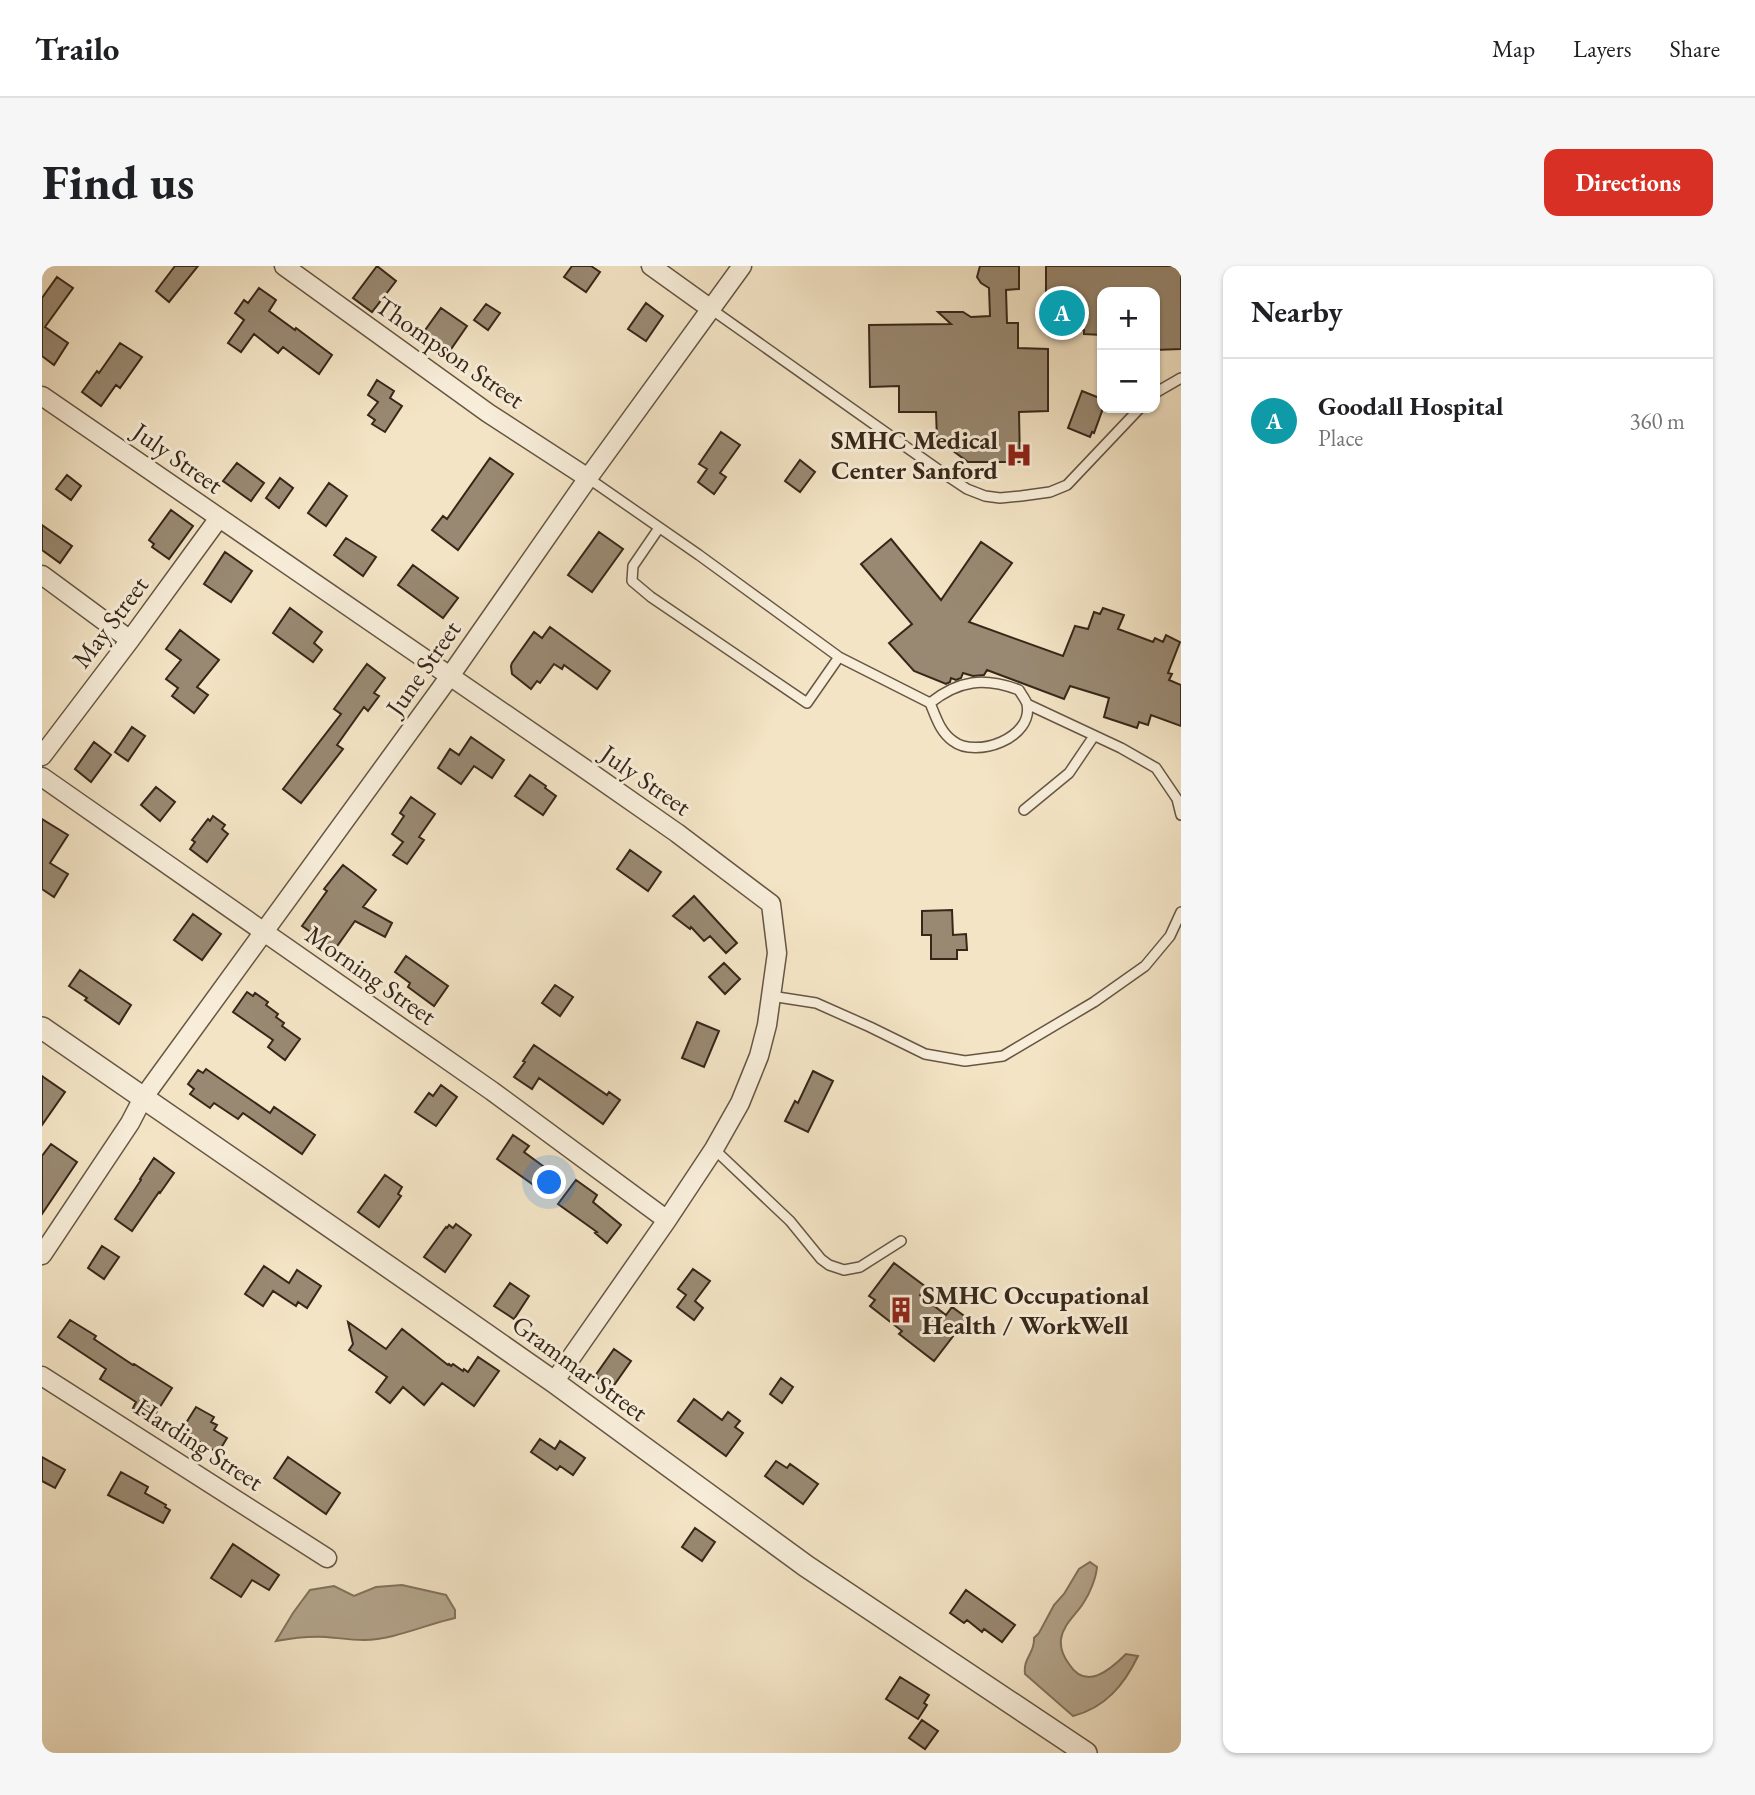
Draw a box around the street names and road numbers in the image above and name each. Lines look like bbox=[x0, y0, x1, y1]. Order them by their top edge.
street label: Thompson Street bbox=[369, 288, 531, 416]
street label: July Street bbox=[125, 414, 230, 501]
street label: May Street bbox=[64, 569, 156, 675]
street label: June Street bbox=[377, 614, 468, 724]
street label: July Street bbox=[593, 736, 698, 823]
street label: Morning Street bbox=[299, 918, 443, 1032]
street label: Grammar Street bbox=[505, 1307, 655, 1429]
street label: Harding Street bbox=[128, 1390, 270, 1498]

